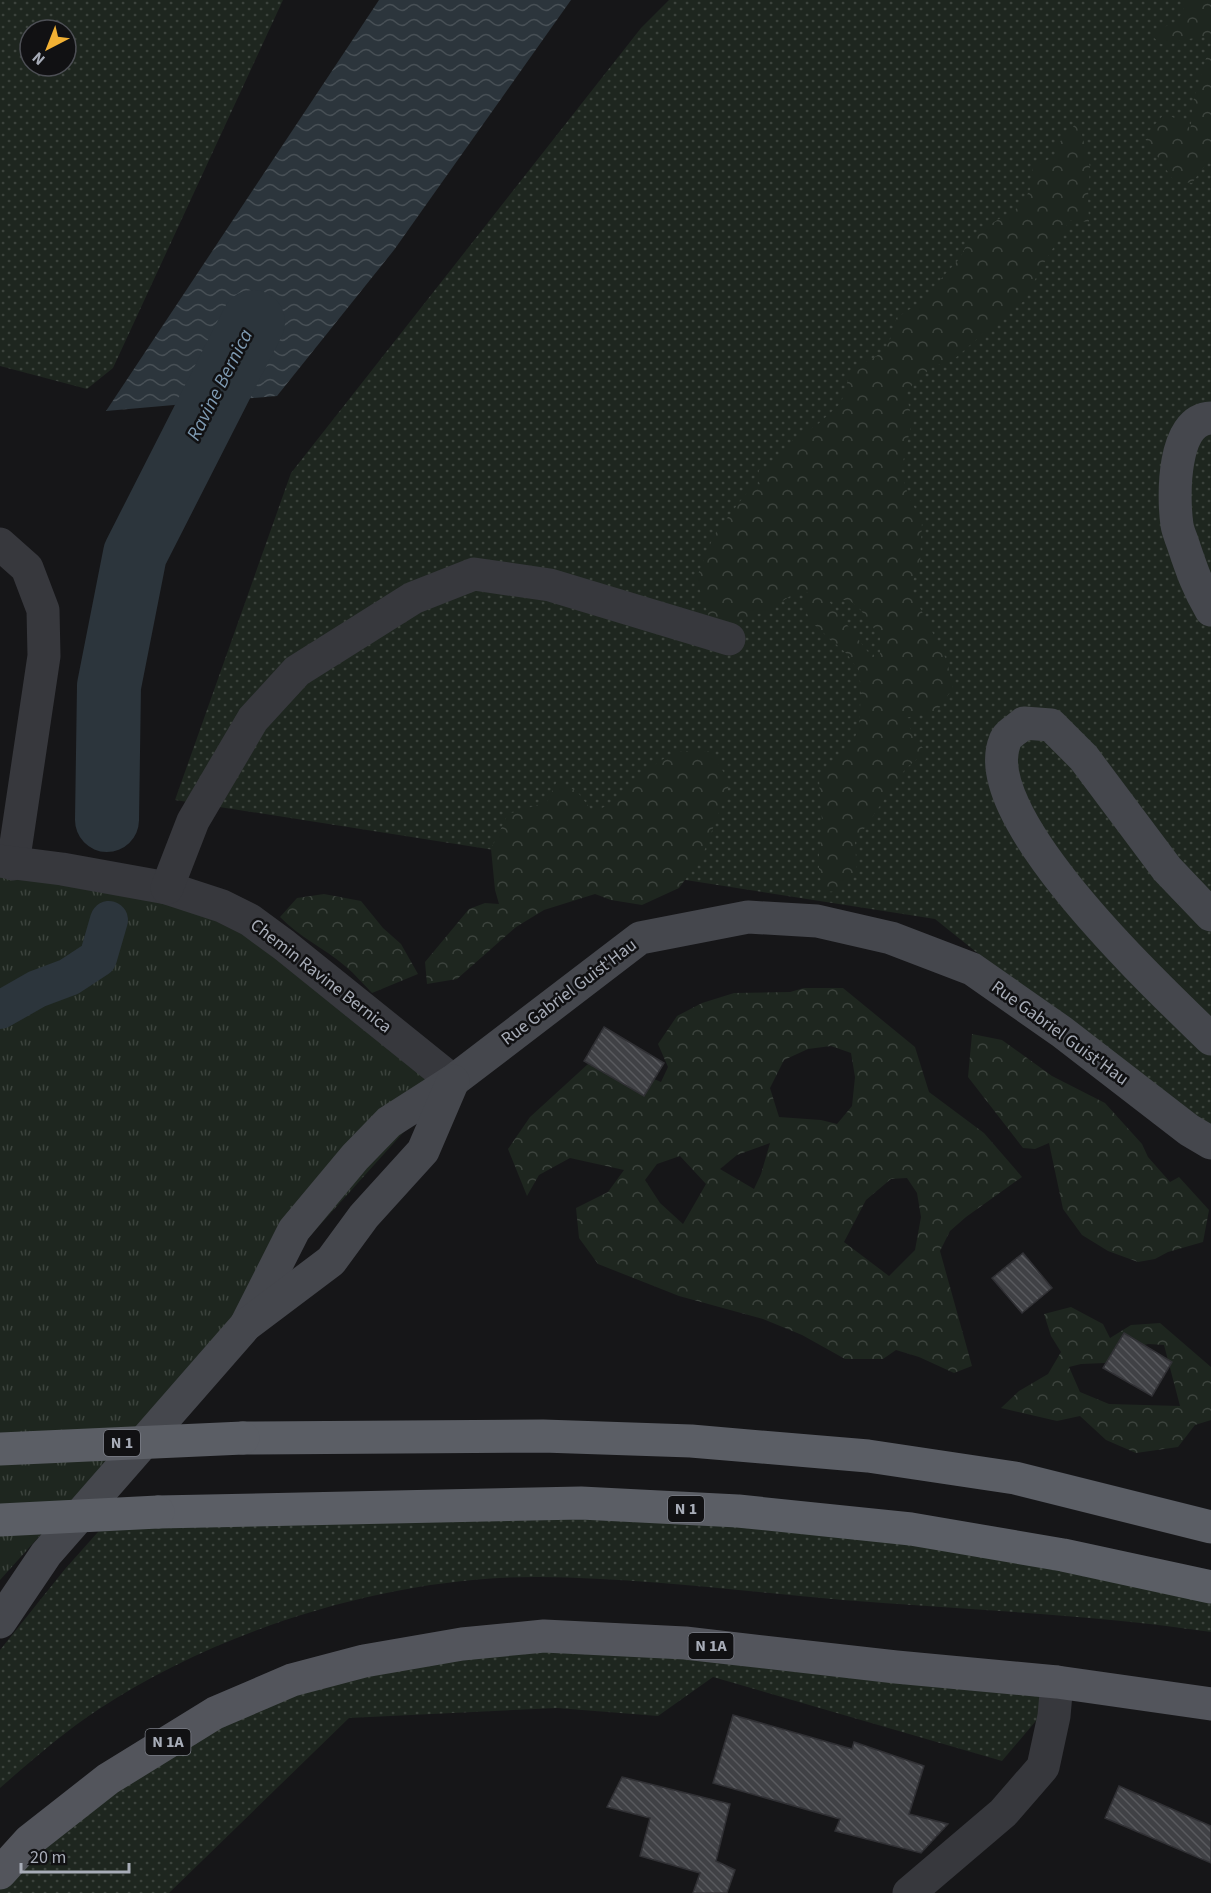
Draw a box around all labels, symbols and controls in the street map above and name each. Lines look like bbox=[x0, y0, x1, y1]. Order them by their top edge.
north arrow bbox=[18, 18, 78, 78]
text: N bbox=[27, 47, 50, 70]
water label: Ravine Bernica bbox=[180, 324, 260, 446]
street label: Chemin Ravine Bernica bbox=[245, 913, 397, 1039]
street label: Rue Gabriel Guist'Hau bbox=[496, 933, 642, 1051]
street label: Rue Gabriel Guist'Hau bbox=[986, 975, 1134, 1091]
road number: N 1 bbox=[104, 1430, 140, 1456]
road number: N 1 bbox=[668, 1496, 704, 1522]
road number: N 1A bbox=[688, 1633, 734, 1659]
road number: N 1A bbox=[146, 1729, 190, 1755]
scale bar bbox=[21, 1836, 129, 1874]
text: 20 m bbox=[30, 1845, 66, 1870]

